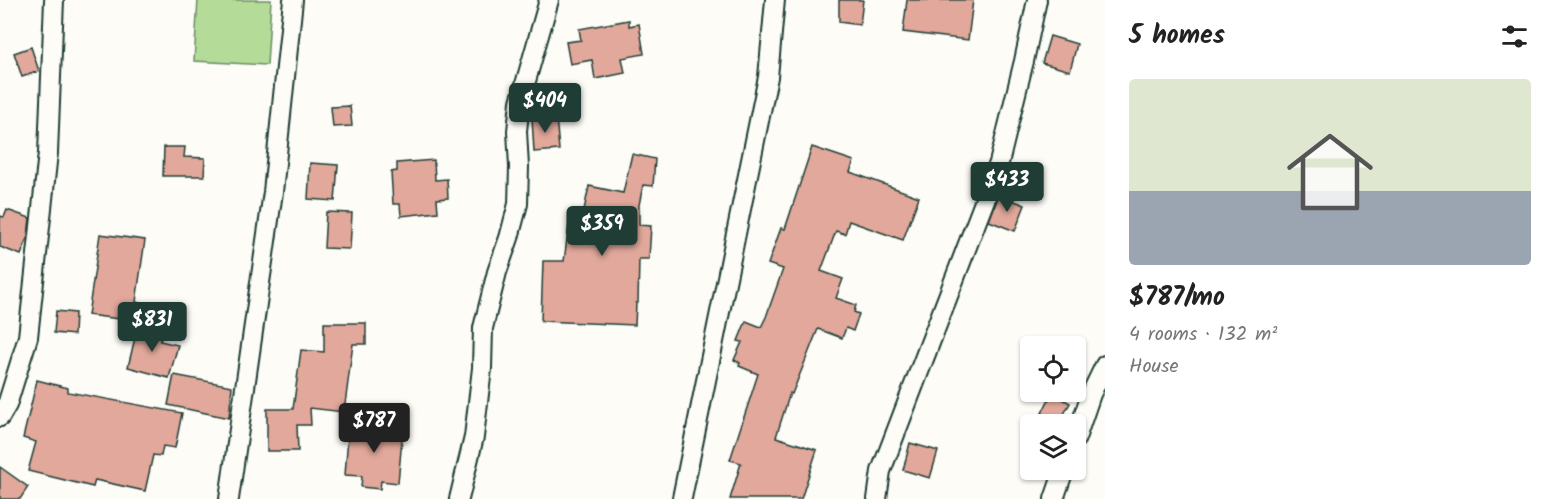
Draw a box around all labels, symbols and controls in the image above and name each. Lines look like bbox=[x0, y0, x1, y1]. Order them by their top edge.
text: 5 homes bbox=[1129, 15, 1225, 57]
icon: filters bbox=[1498, 20, 1531, 53]
pin: $404 bbox=[509, 83, 581, 134]
text: $404 bbox=[523, 86, 567, 118]
icon: home bbox=[1276, 118, 1384, 226]
pin: $433 bbox=[971, 162, 1043, 213]
text: $433 bbox=[985, 165, 1029, 197]
pin: $359 bbox=[566, 206, 638, 257]
text: $359 bbox=[580, 209, 624, 241]
text: $787/mo bbox=[1129, 277, 1225, 319]
pin: $831 bbox=[116, 302, 188, 353]
text: $831 bbox=[132, 305, 172, 337]
text: 4 rooms · 132 m² bbox=[1129, 319, 1277, 351]
map controls bbox=[1020, 336, 1086, 480]
button: locate bbox=[1020, 336, 1086, 402]
text: House bbox=[1129, 351, 1179, 383]
pin: $787 bbox=[338, 403, 410, 454]
text: $787 bbox=[353, 406, 395, 438]
button: layers bbox=[1020, 414, 1086, 480]

